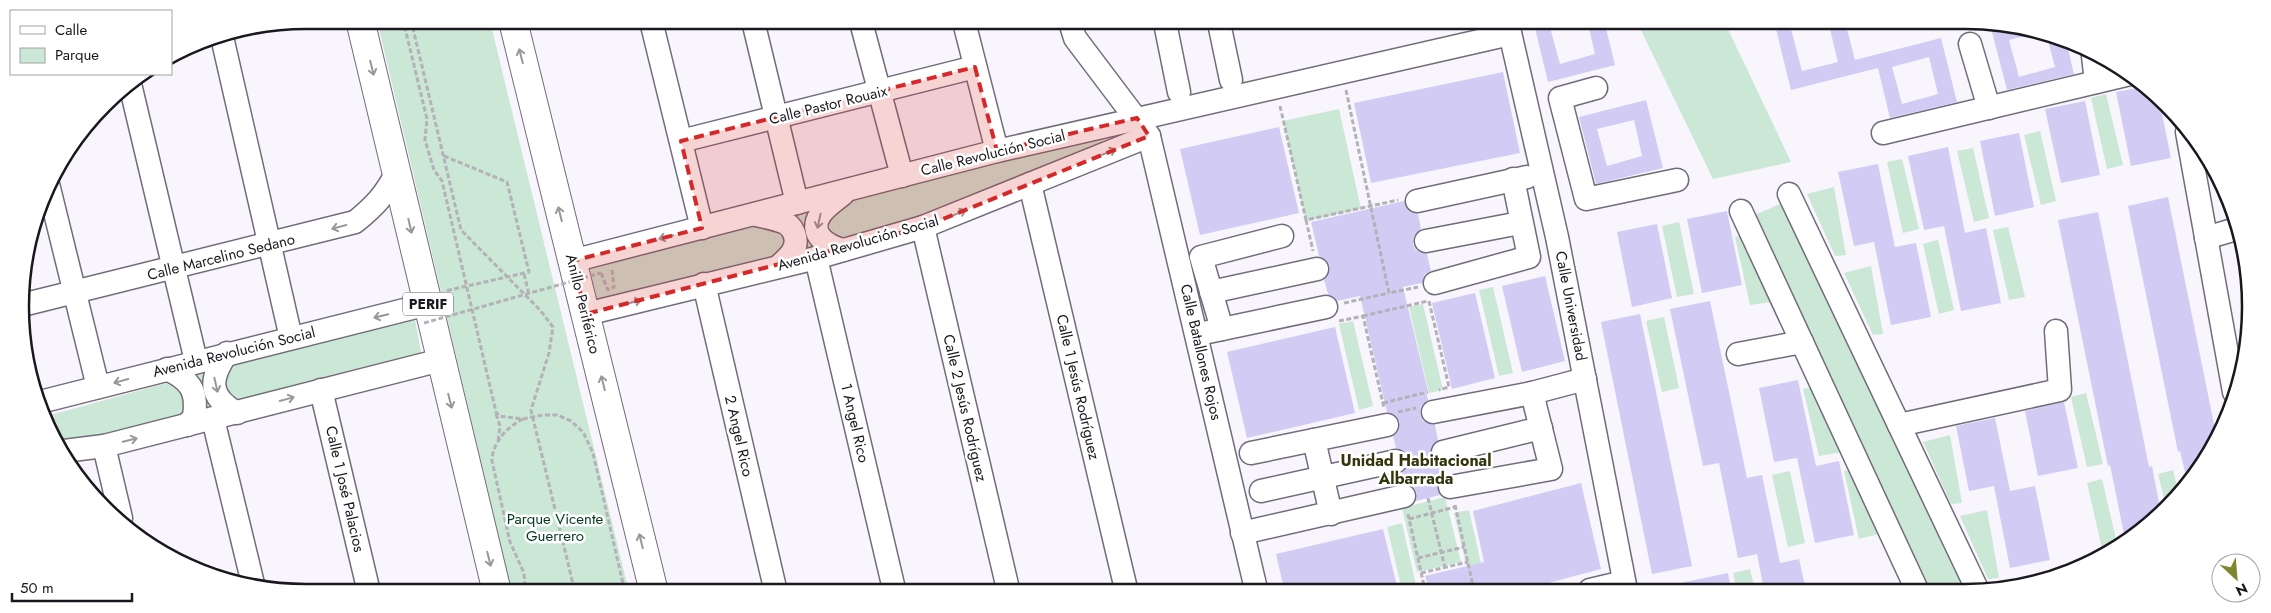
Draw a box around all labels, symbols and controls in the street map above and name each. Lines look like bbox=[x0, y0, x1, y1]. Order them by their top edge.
legend bbox=[10, 10, 172, 75]
text: Calle bbox=[55, 19, 87, 41]
text: Parque bbox=[55, 44, 99, 66]
one-way arrow bbox=[516, 49, 525, 65]
one-way arrow bbox=[368, 59, 377, 75]
street label: Calle Pastor Rouaix bbox=[767, 80, 890, 130]
street label: Calle Revolución Social bbox=[918, 124, 1068, 182]
one-way arrow bbox=[1101, 146, 1116, 156]
one-way arrow bbox=[555, 206, 564, 222]
one-way arrow bbox=[951, 208, 966, 217]
street label: Avenida Revolución Social bbox=[775, 209, 941, 277]
one-way arrow bbox=[814, 213, 823, 229]
one-way arrow bbox=[406, 217, 415, 233]
one-way arrow bbox=[331, 223, 347, 232]
street label: Calle Marcelino Sedano bbox=[145, 228, 297, 286]
one-way arrow bbox=[659, 233, 675, 242]
street label: Calle Universidad bbox=[1550, 249, 1592, 363]
street label: Anillo Periférico bbox=[560, 252, 606, 356]
street label: Calle Batallones Rojos bbox=[1175, 282, 1227, 422]
road number: PERIF bbox=[403, 292, 453, 316]
one-way arrow bbox=[625, 297, 641, 306]
one-way arrow bbox=[373, 312, 389, 321]
street label: Calle 1 Jesús Rodríguez bbox=[1051, 312, 1105, 462]
street label: Avenida Revolución Social bbox=[150, 321, 318, 383]
street label: Calle 2 Jesús Rodríguez bbox=[937, 332, 993, 484]
one-way arrow bbox=[598, 375, 607, 391]
one-way arrow bbox=[114, 377, 130, 386]
one-way arrow bbox=[212, 377, 221, 393]
street label: 1 Angel Rico bbox=[835, 381, 875, 465]
one-way arrow bbox=[446, 392, 456, 408]
street label: 2 Angel Rico bbox=[719, 393, 759, 479]
one-way arrow bbox=[279, 394, 295, 404]
street label: Calle 1 José Palacios bbox=[320, 424, 370, 554]
one-way arrow bbox=[121, 435, 137, 444]
district label: Unidad Habitacional Albarrada bbox=[1340, 449, 1492, 490]
park label: Parque Vicente Guerrero bbox=[507, 508, 603, 547]
one-way arrow bbox=[636, 533, 645, 549]
one-way arrow bbox=[485, 550, 494, 566]
north arrow bbox=[2211, 553, 2261, 603]
scale bar bbox=[12, 570, 132, 602]
text: 50 m bbox=[20, 577, 54, 599]
text: N bbox=[2232, 578, 2251, 601]

